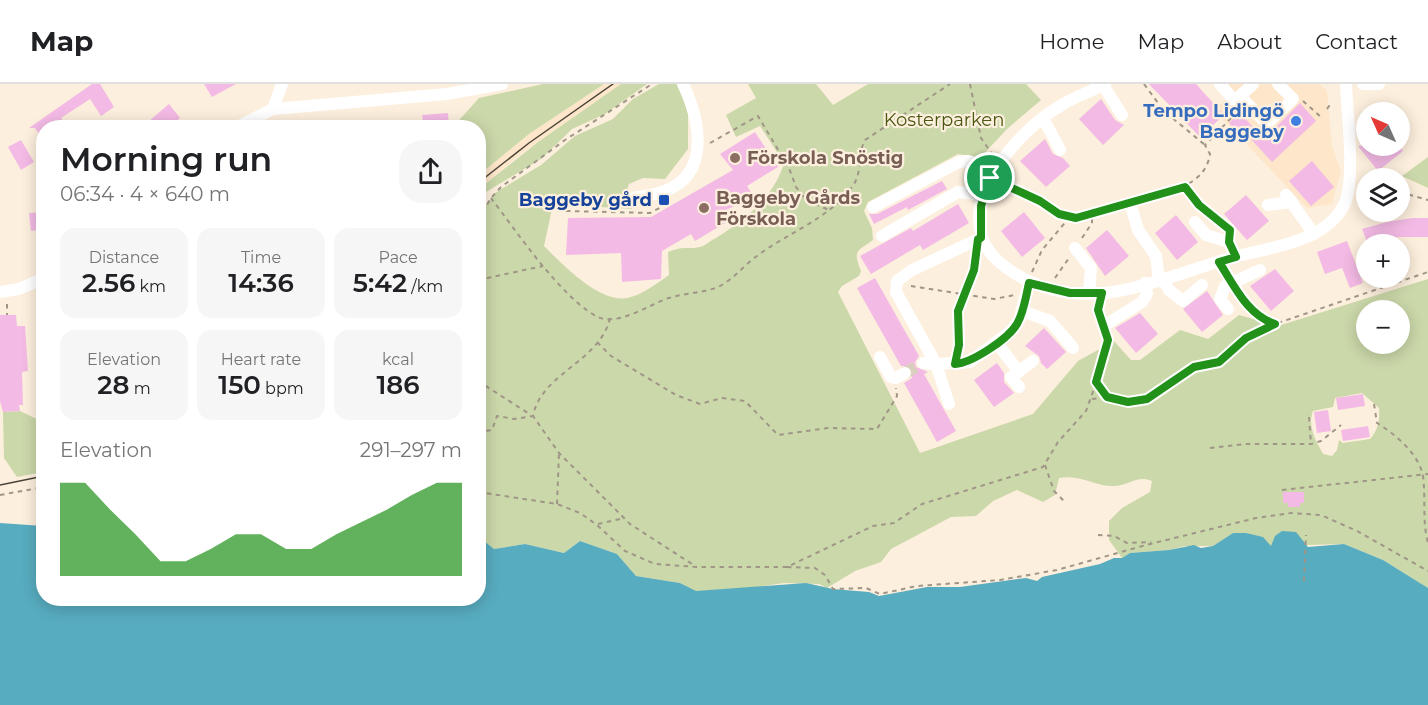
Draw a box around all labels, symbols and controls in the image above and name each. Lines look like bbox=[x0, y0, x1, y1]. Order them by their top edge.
text: Map bbox=[30, 24, 93, 58]
text: Home bbox=[1039, 29, 1104, 54]
text: Map bbox=[1137, 29, 1184, 54]
text: About bbox=[1217, 29, 1282, 54]
text: Contact bbox=[1315, 29, 1398, 54]
place label: Tempo Lidingö Baggeby bbox=[1143, 100, 1284, 143]
north arrow bbox=[1356, 102, 1410, 156]
map controls bbox=[1356, 102, 1410, 354]
park label: Kosterparken bbox=[884, 109, 1004, 131]
marker: Tempo Lidingö Baggeby bbox=[1289, 114, 1303, 128]
text: Morning run bbox=[60, 139, 272, 179]
button: share bbox=[399, 140, 462, 203]
place label: Förskola Snöstig bbox=[747, 147, 903, 169]
marker: Förskola Snöstig bbox=[728, 151, 742, 165]
pin bbox=[964, 152, 1015, 203]
icon: arrive bbox=[973, 161, 1006, 194]
button: layers bbox=[1356, 168, 1410, 222]
text: 06:34 · 4 × 640 m bbox=[60, 182, 230, 206]
place label: Baggeby Gårds Förskola bbox=[716, 187, 861, 230]
place label: Baggeby gård bbox=[519, 189, 652, 211]
marker: Baggeby gård bbox=[657, 193, 671, 207]
marker: Baggeby Gårds Förskola bbox=[697, 201, 711, 215]
button: + bbox=[1356, 234, 1410, 288]
text: Distance bbox=[89, 248, 159, 267]
text: Time bbox=[241, 248, 281, 267]
text: Pace bbox=[378, 248, 418, 267]
text: 2.56 bbox=[82, 267, 135, 299]
text: 14:36 bbox=[228, 267, 294, 299]
text: 5:42 bbox=[353, 267, 407, 299]
text: km bbox=[135, 277, 166, 296]
text: /km bbox=[407, 277, 443, 296]
button: − bbox=[1356, 300, 1410, 354]
text: Elevation bbox=[87, 350, 161, 369]
text: Heart rate bbox=[221, 350, 301, 369]
text: kcal bbox=[382, 350, 414, 369]
text: 28 bbox=[97, 369, 129, 401]
text: 150 bbox=[218, 369, 261, 401]
text: 186 bbox=[376, 369, 420, 401]
text: m bbox=[129, 379, 151, 398]
text: bpm bbox=[261, 379, 304, 398]
text: Elevation bbox=[60, 438, 152, 462]
text: 291–297 m bbox=[360, 438, 462, 462]

